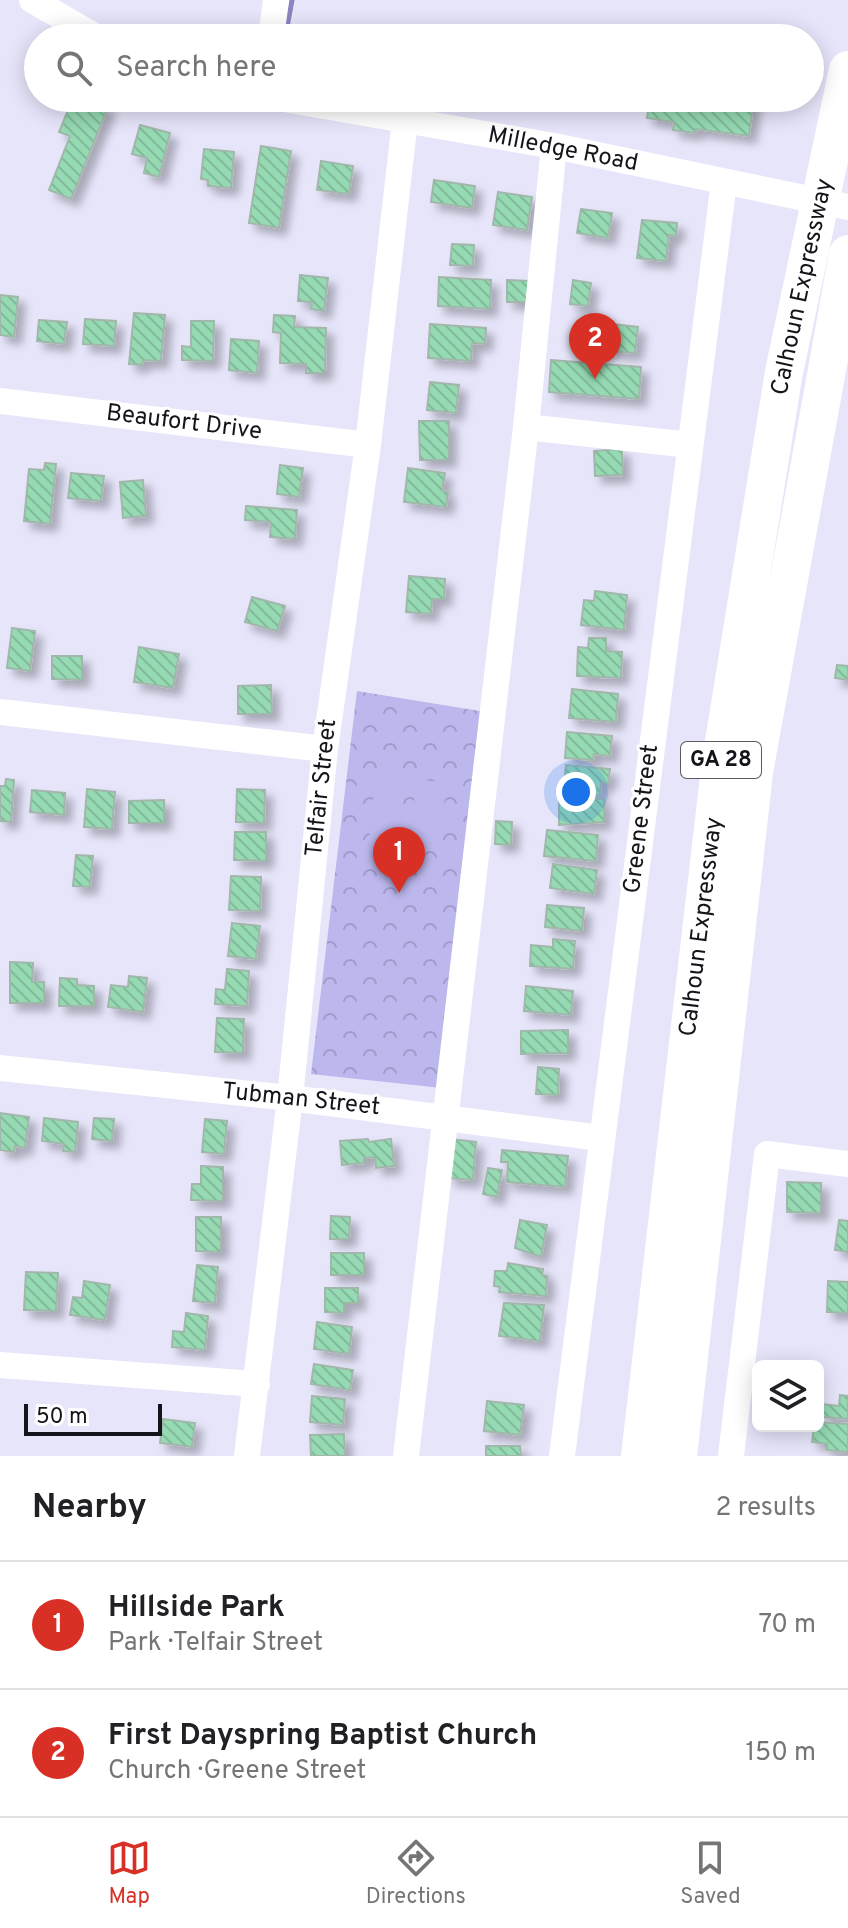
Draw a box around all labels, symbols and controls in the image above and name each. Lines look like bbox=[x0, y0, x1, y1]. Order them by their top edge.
search box bbox=[24, 24, 824, 112]
icon: search bbox=[52, 46, 96, 90]
text: Search here bbox=[116, 50, 276, 87]
street label: Milledge Road bbox=[485, 121, 641, 179]
street label: Calhoun Expressway bbox=[765, 176, 841, 398]
pin: 2 bbox=[569, 313, 621, 379]
street label: Beaufort Drive bbox=[104, 399, 264, 447]
street label: Telfair Street bbox=[300, 717, 344, 859]
road number: GA 28 bbox=[681, 742, 761, 778]
street label: Greene Street bbox=[618, 743, 666, 895]
your location bbox=[556, 772, 596, 812]
street label: Calhoun Expressway bbox=[674, 816, 730, 1038]
pin: 1 bbox=[373, 827, 425, 893]
street label: Tubman Street bbox=[221, 1077, 381, 1123]
map controls bbox=[752, 1360, 824, 1432]
button: layers bbox=[752, 1360, 824, 1432]
scale bar bbox=[24, 1400, 162, 1436]
text: 50 m bbox=[36, 1404, 88, 1431]
text: Nearby bbox=[32, 1487, 147, 1530]
text: 2 results bbox=[716, 1492, 816, 1525]
text: Hillside Park bbox=[108, 1590, 285, 1627]
text: 1 bbox=[53, 1609, 63, 1642]
text: 70 m bbox=[758, 1609, 816, 1642]
text: Park · Telfair Street bbox=[108, 1627, 323, 1660]
text: First Dayspring Baptist Church bbox=[108, 1718, 537, 1755]
text: 2 bbox=[50, 1737, 66, 1770]
text: 150 m bbox=[745, 1737, 816, 1770]
text: Church · Greene Street bbox=[108, 1755, 366, 1788]
tab: Map bbox=[107, 1836, 151, 1911]
tab: Directions bbox=[366, 1836, 466, 1911]
tab: Saved bbox=[680, 1836, 741, 1911]

